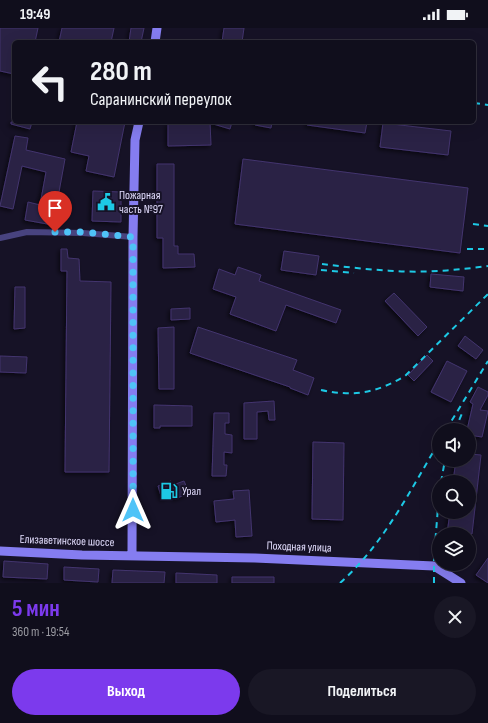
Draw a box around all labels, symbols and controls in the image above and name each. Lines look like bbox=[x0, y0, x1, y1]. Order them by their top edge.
text: 19:49 bbox=[20, 5, 50, 24]
text: 280 m bbox=[90, 55, 152, 88]
icon: left bbox=[24, 56, 76, 108]
text: Саранинский переулок bbox=[90, 89, 232, 110]
place label: Пожарная часть №97 bbox=[119, 188, 163, 217]
pin bbox=[38, 191, 72, 232]
public building icon: Пожарная часть №97 bbox=[96, 192, 116, 212]
icon: arrive bbox=[44, 197, 66, 219]
map controls bbox=[432, 423, 476, 571]
button: sound bbox=[432, 423, 476, 467]
button: search bbox=[432, 475, 476, 519]
fuel station icon: Урал bbox=[159, 481, 179, 501]
place label: Урал bbox=[182, 484, 201, 499]
position arrow bbox=[112, 489, 154, 531]
button: layers bbox=[432, 527, 476, 571]
street label: Елизаветинское шоссе bbox=[19, 532, 115, 550]
street label: Походная улица bbox=[266, 538, 332, 556]
text: 5 мин bbox=[12, 594, 60, 623]
button: close bbox=[434, 596, 476, 638]
text: 360 m · 19:54 bbox=[12, 624, 70, 640]
button: Выход bbox=[12, 669, 240, 715]
button: Поделиться bbox=[248, 669, 476, 715]

